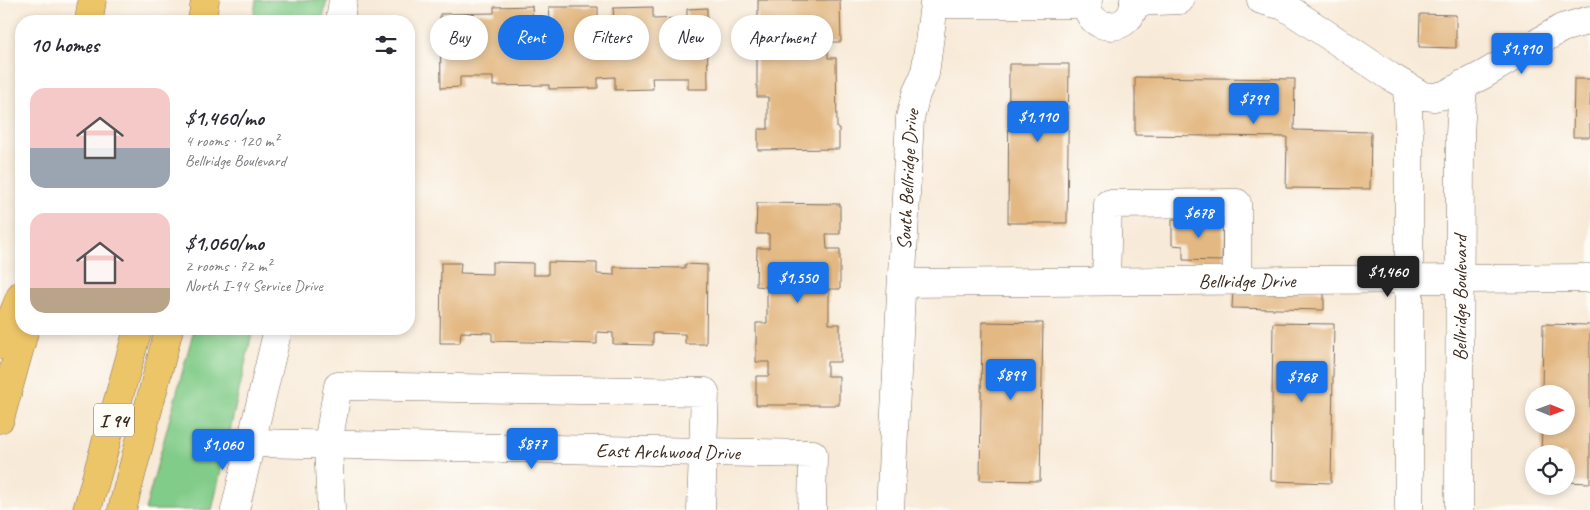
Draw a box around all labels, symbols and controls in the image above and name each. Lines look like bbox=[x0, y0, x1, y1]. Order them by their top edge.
chip: Buy bbox=[430, 15, 488, 60]
chip: Rent bbox=[498, 15, 564, 60]
chip: Filters bbox=[574, 15, 649, 60]
chip: New bbox=[659, 15, 721, 60]
chip: Apartment bbox=[731, 15, 833, 60]
icon: filters bbox=[372, 31, 400, 59]
text: 10 homes bbox=[30, 32, 99, 58]
pin: $1,910 bbox=[1481, 32, 1563, 75]
text: $1,910 bbox=[1503, 39, 1541, 59]
pin: $799 bbox=[1224, 82, 1284, 125]
text: $799 bbox=[1240, 89, 1268, 109]
pin: $1,110 bbox=[997, 100, 1079, 143]
text: $1,460/mo bbox=[185, 105, 264, 131]
street label: South Bellridge Drive bbox=[891, 105, 925, 251]
text: $1,110 bbox=[1018, 107, 1058, 127]
icon: home bbox=[70, 108, 130, 168]
text: 4 rooms · 120 m² bbox=[185, 131, 279, 151]
text: Bellridge Boulevard bbox=[185, 151, 286, 171]
pin: $678 bbox=[1169, 196, 1229, 239]
text: $678 bbox=[1184, 203, 1214, 223]
text: $1,060/mo bbox=[185, 230, 264, 256]
street label: Bellridge Boulevard bbox=[1447, 232, 1473, 361]
icon: home bbox=[70, 233, 130, 293]
text: 2 rooms · 72 m² bbox=[185, 256, 271, 276]
pin: $1,460 bbox=[1347, 256, 1429, 298]
pin: $1,550 bbox=[757, 262, 839, 304]
text: $1,460 bbox=[1368, 262, 1408, 282]
text: $1,550 bbox=[779, 268, 817, 288]
street label: Bellridge Drive bbox=[1198, 268, 1297, 294]
text: North I-94 Service Drive bbox=[185, 276, 323, 296]
pin: $899 bbox=[981, 358, 1041, 401]
pin: $768 bbox=[1272, 360, 1332, 403]
text: $899 bbox=[997, 365, 1025, 385]
text: $768 bbox=[1287, 367, 1317, 387]
north arrow bbox=[1525, 385, 1575, 435]
map controls bbox=[1525, 385, 1575, 495]
road number: I 94 bbox=[94, 404, 134, 436]
pin: $1,060 bbox=[182, 428, 264, 471]
pin: $877 bbox=[502, 428, 562, 470]
text: $877 bbox=[518, 434, 546, 454]
text: $1,060 bbox=[203, 435, 243, 455]
street label: East Archwood Drive bbox=[596, 438, 742, 466]
button: locate bbox=[1525, 445, 1575, 495]

